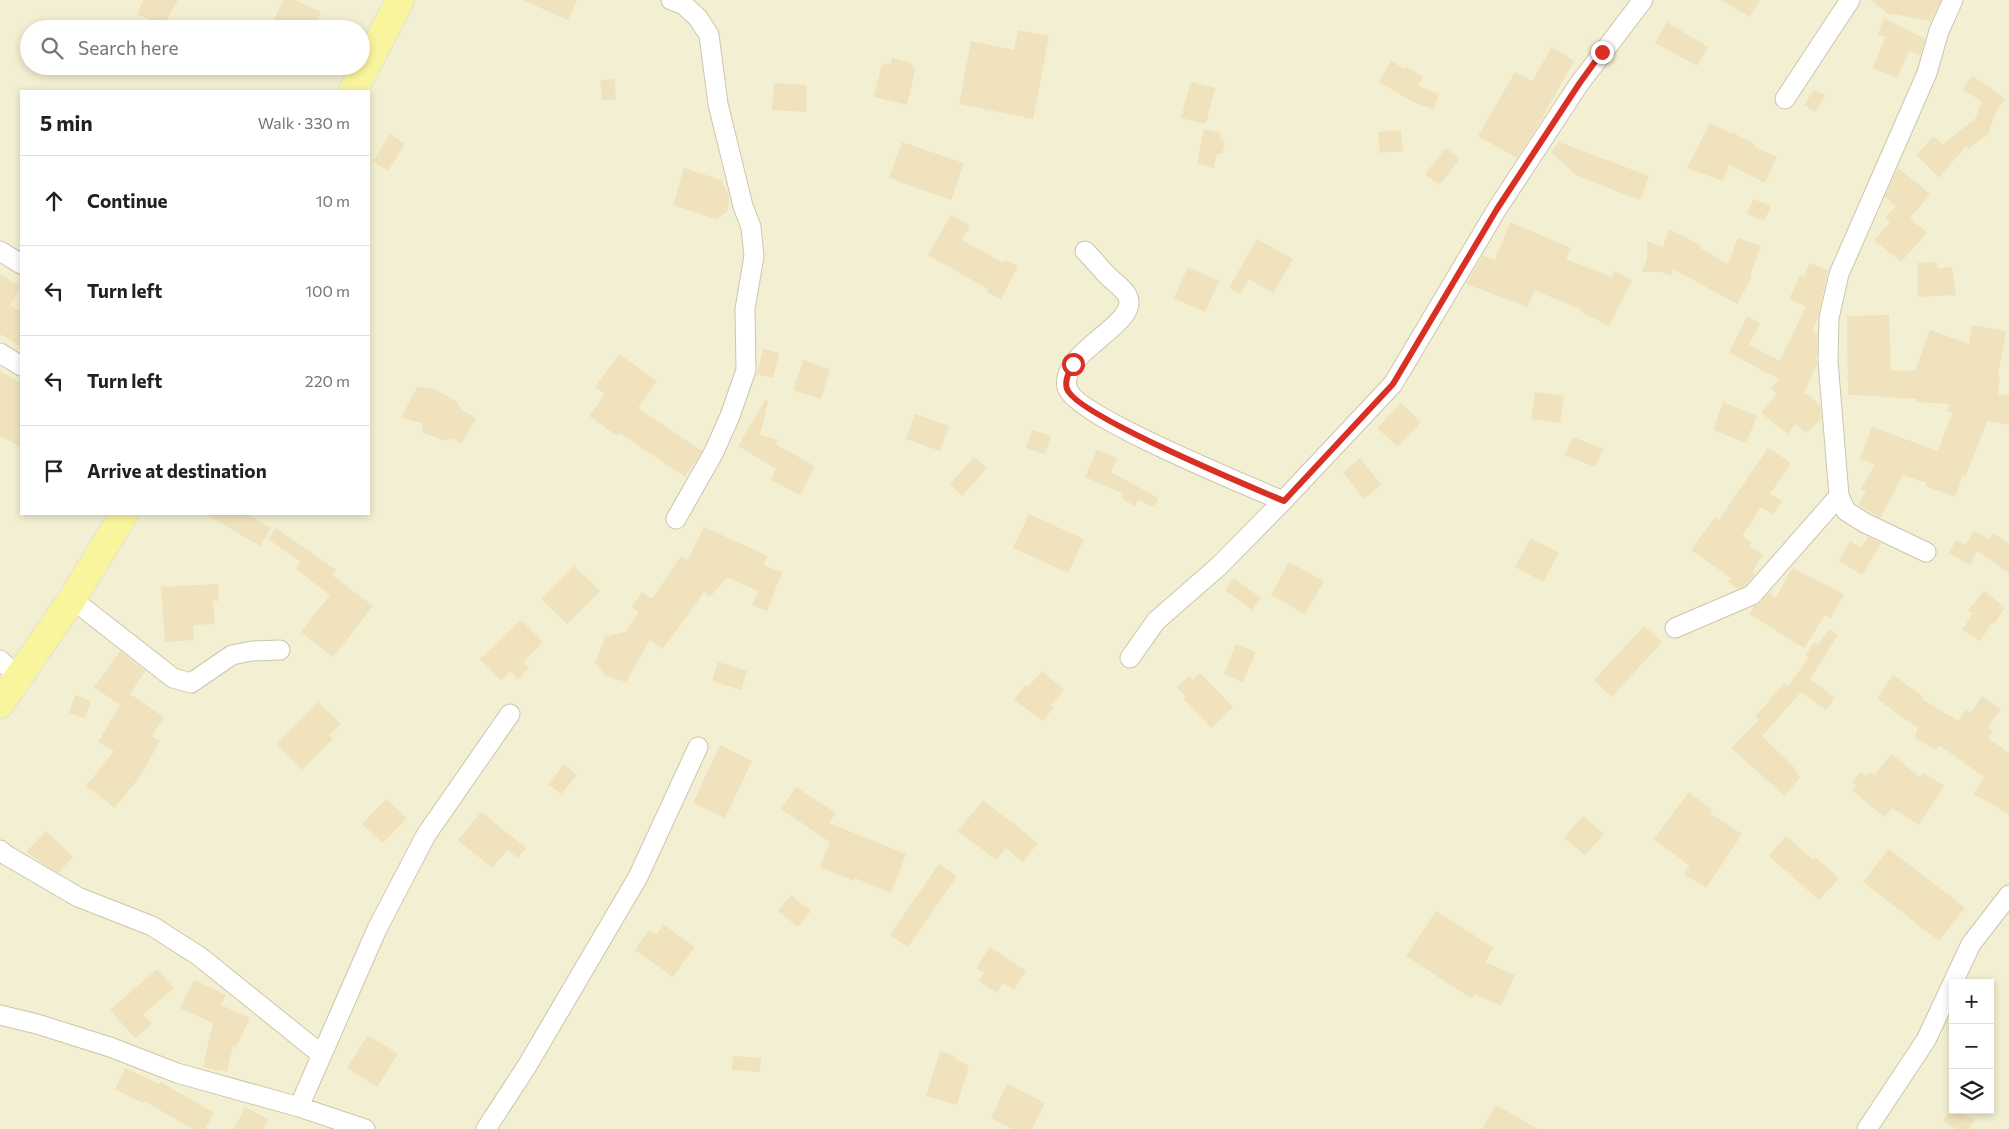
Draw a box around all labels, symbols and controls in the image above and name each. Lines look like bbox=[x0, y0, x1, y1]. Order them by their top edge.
search box bbox=[20, 20, 370, 75]
icon: search bbox=[38, 34, 66, 62]
text: Search here bbox=[78, 36, 178, 59]
route end bbox=[1591, 41, 1614, 64]
text: 5 min bbox=[40, 110, 93, 135]
text: Walk · 330 m bbox=[258, 113, 350, 132]
icon: ahead bbox=[40, 187, 68, 215]
text: Continue bbox=[87, 189, 167, 212]
text: 10 m bbox=[316, 191, 350, 210]
icon: left bbox=[40, 277, 68, 305]
text: Turn left bbox=[87, 279, 162, 302]
text: 100 m bbox=[305, 281, 350, 300]
route start bbox=[1062, 353, 1085, 376]
icon: left bbox=[40, 367, 68, 395]
text: Turn left bbox=[87, 369, 162, 392]
text: 220 m bbox=[305, 371, 350, 390]
icon: arrive bbox=[40, 457, 68, 485]
text: Arrive at destination bbox=[87, 459, 267, 482]
map controls bbox=[1949, 979, 1994, 1114]
button: + bbox=[1949, 979, 1994, 1024]
button: − bbox=[1949, 1024, 1994, 1069]
button: layers bbox=[1949, 1069, 1994, 1114]

